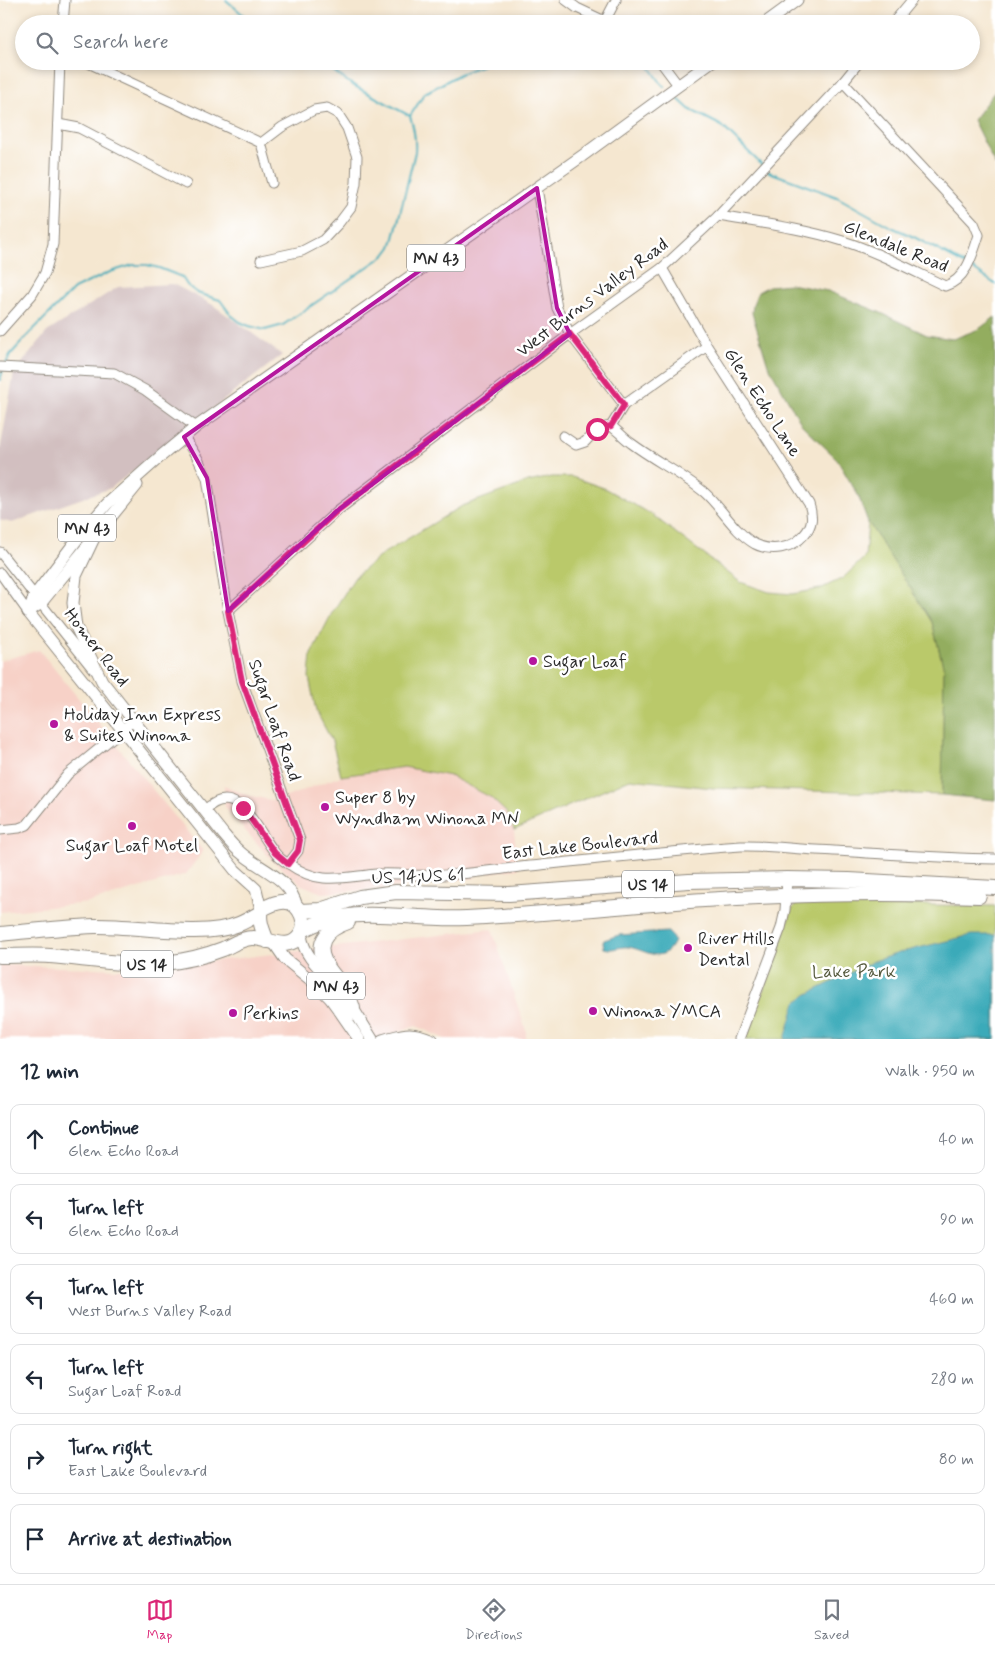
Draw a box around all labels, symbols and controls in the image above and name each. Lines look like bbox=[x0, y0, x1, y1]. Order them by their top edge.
search box bbox=[15, 15, 980, 70]
icon: search bbox=[33, 29, 61, 57]
text: Search here bbox=[73, 30, 169, 55]
street label: Glendale Road bbox=[840, 215, 952, 279]
street label: West Burns Valley Road bbox=[512, 233, 673, 363]
road number: MN 43 bbox=[407, 244, 465, 272]
street label: Glen Echo Lane bbox=[718, 343, 806, 462]
route start bbox=[586, 418, 609, 441]
road number: MN 43 bbox=[58, 514, 116, 542]
street label: Homer Road bbox=[58, 603, 135, 692]
place label: Sugar Loaf bbox=[543, 650, 627, 676]
marker: Sugar Loaf bbox=[527, 655, 539, 667]
street label: Sugar Loaf Road bbox=[240, 656, 306, 785]
place label: Holiday Inn Express & Suites Winona bbox=[64, 703, 221, 748]
marker: Holiday Inn Express & Suites Winona bbox=[48, 718, 60, 730]
place label: Super 8 by Wyndham Winona MN bbox=[335, 786, 519, 831]
route end bbox=[232, 797, 255, 820]
marker: Super 8 by Wyndham Winona MN bbox=[319, 801, 331, 813]
marker: Sugar Loaf Motel bbox=[126, 820, 138, 832]
street label: East Lake Boulevard bbox=[501, 826, 659, 866]
place label: Sugar Loaf Motel bbox=[66, 834, 198, 860]
street label: US 14;US 61 bbox=[371, 863, 465, 891]
road number: US 14 bbox=[622, 871, 674, 898]
place label: River Hills Dental bbox=[698, 927, 775, 972]
marker: River Hills Dental bbox=[682, 942, 694, 954]
road number: US 14 bbox=[121, 951, 173, 978]
park label: Lake Park bbox=[812, 960, 896, 984]
road number: MN 43 bbox=[307, 972, 365, 999]
place label: Winona YMCA bbox=[603, 1000, 721, 1024]
place label: Perkins bbox=[243, 1002, 299, 1026]
marker: Winona YMCA bbox=[587, 1005, 599, 1017]
marker: Perkins bbox=[227, 1007, 239, 1019]
text: 12 min bbox=[20, 1058, 79, 1086]
text: Walk · 950 m bbox=[885, 1061, 975, 1082]
text: Continue bbox=[68, 1116, 139, 1141]
icon: ahead bbox=[21, 1125, 49, 1153]
text: 40 m bbox=[938, 1129, 974, 1150]
text: Glen Echo Road bbox=[68, 1141, 179, 1162]
text: Turn left bbox=[68, 1196, 144, 1221]
icon: left bbox=[21, 1205, 49, 1233]
text: 90 m bbox=[940, 1209, 974, 1230]
text: Glen Echo Road bbox=[68, 1221, 179, 1242]
text: Turn left bbox=[68, 1276, 144, 1301]
icon: left bbox=[21, 1285, 49, 1313]
text: 460 m bbox=[929, 1289, 974, 1310]
text: West Burns Valley Road bbox=[68, 1301, 232, 1322]
text: Turn left bbox=[68, 1356, 144, 1381]
icon: left bbox=[21, 1365, 49, 1393]
text: 280 m bbox=[931, 1369, 974, 1390]
text: Sugar Loaf Road bbox=[68, 1381, 181, 1402]
text: Turn right bbox=[68, 1436, 152, 1461]
icon: right bbox=[21, 1445, 49, 1473]
text: 80 m bbox=[939, 1449, 974, 1470]
text: East Lake Boulevard bbox=[68, 1461, 207, 1482]
icon: arrive bbox=[21, 1525, 49, 1553]
text: Arrive at destination bbox=[68, 1527, 232, 1552]
tab: Map bbox=[146, 1596, 174, 1644]
tab: Directions bbox=[465, 1596, 523, 1644]
tab: Saved bbox=[814, 1596, 849, 1644]

